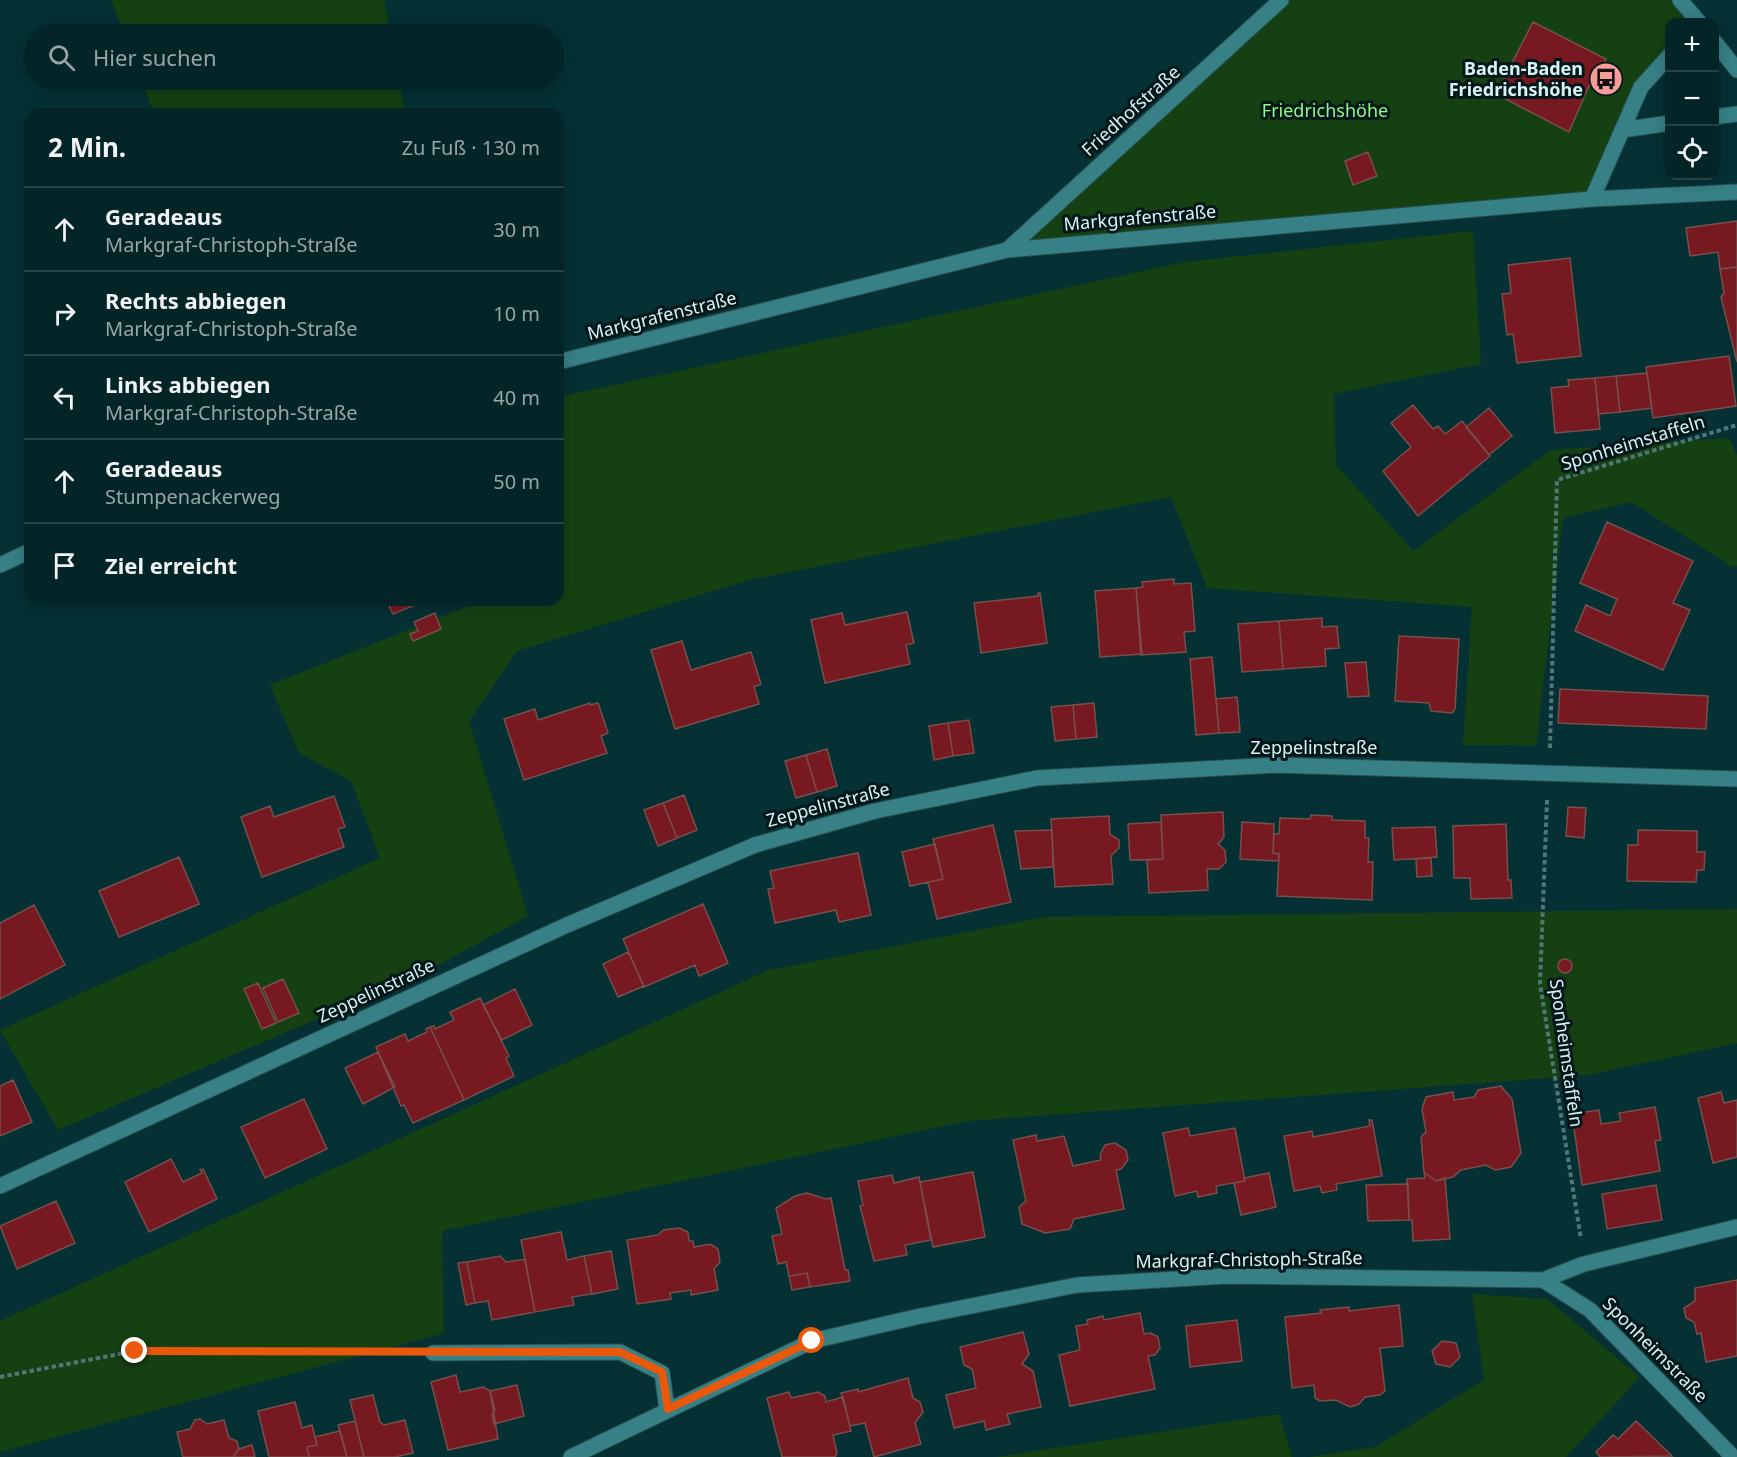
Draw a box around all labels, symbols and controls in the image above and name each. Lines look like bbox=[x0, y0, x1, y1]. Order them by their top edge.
map controls bbox=[1665, 18, 1719, 180]
button: + bbox=[1665, 18, 1719, 72]
search box bbox=[24, 24, 564, 90]
icon: search bbox=[45, 41, 78, 74]
text: Hier suchen bbox=[93, 42, 217, 72]
place label: Baden-Baden Friedrichshöhe bbox=[1449, 56, 1583, 101]
street label: Friedhofstraße bbox=[1076, 60, 1185, 161]
bus stop icon: Baden-Baden Friedrichshöhe bbox=[1588, 61, 1624, 97]
button: − bbox=[1665, 72, 1719, 126]
park label: Friedrichshöhe bbox=[1262, 98, 1388, 122]
button: locate bbox=[1665, 126, 1719, 180]
text: 2 Min. bbox=[48, 129, 126, 165]
text: Zu Fuß · 130 m bbox=[402, 134, 540, 161]
street label: Markgrafenstraße bbox=[1063, 198, 1217, 236]
text: Geradeaus bbox=[105, 201, 222, 231]
icon: ahead bbox=[48, 213, 81, 246]
text: 30 m bbox=[493, 216, 540, 243]
text: Markgraf-Christoph-Straße bbox=[105, 231, 358, 258]
text: Rechts abbiegen bbox=[105, 285, 287, 315]
street label: Markgrafenstraße bbox=[585, 285, 739, 345]
icon: right bbox=[48, 297, 81, 330]
text: 10 m bbox=[493, 300, 540, 327]
text: Markgraf-Christoph-Straße bbox=[105, 315, 358, 342]
text: Links abbiegen bbox=[105, 369, 271, 399]
icon: left bbox=[48, 381, 81, 414]
text: 40 m bbox=[493, 384, 540, 411]
text: Markgraf-Christoph-Straße bbox=[105, 399, 358, 426]
street label: Sponheimstaffeln bbox=[1558, 409, 1708, 475]
text: Geradeaus bbox=[105, 453, 222, 483]
icon: ahead bbox=[48, 465, 81, 498]
text: 50 m bbox=[493, 468, 540, 495]
text: Stumpenackerweg bbox=[105, 483, 281, 510]
icon: arrive bbox=[48, 549, 81, 582]
text: Ziel erreicht bbox=[105, 550, 237, 580]
street label: Zeppelinstraße bbox=[1251, 735, 1377, 759]
street label: Zeppelinstraße bbox=[763, 776, 892, 832]
street label: Zeppelinstraße bbox=[313, 952, 438, 1028]
street label: Sponheimstaffeln bbox=[1545, 977, 1589, 1128]
street label: Markgraf-Christoph-Straße bbox=[1135, 1245, 1363, 1273]
street label: Sponheimstraße bbox=[1598, 1291, 1714, 1407]
route start bbox=[798, 1327, 824, 1353]
route end bbox=[121, 1337, 147, 1363]

